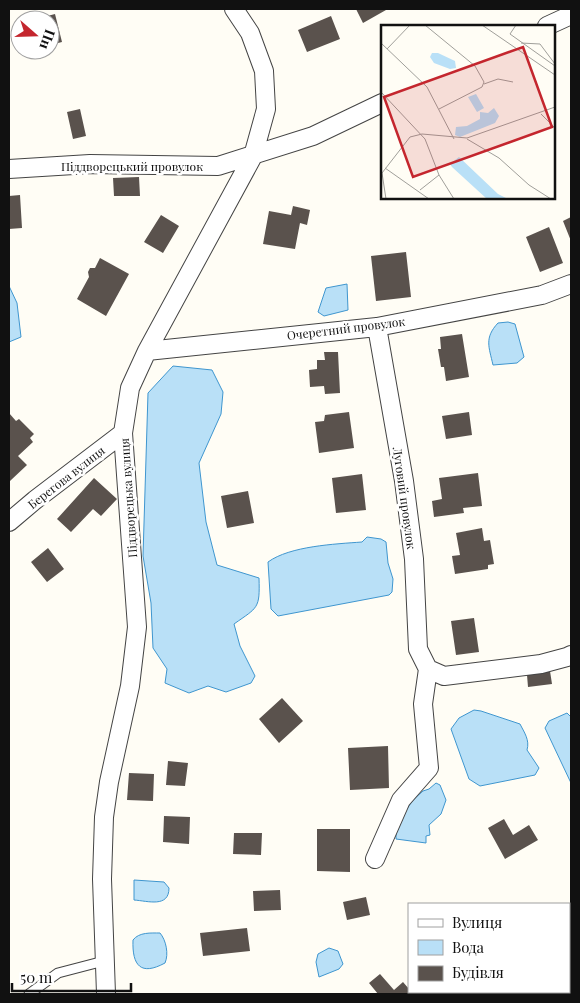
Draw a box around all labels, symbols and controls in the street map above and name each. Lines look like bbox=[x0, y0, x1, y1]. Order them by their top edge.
north arrow bbox=[10, 10, 60, 60]
inset map bbox=[381, 25, 555, 199]
text: Пн bbox=[35, 27, 60, 52]
street label: Піддворецький провулок bbox=[61, 158, 203, 174]
street label: Очеретний провулок bbox=[286, 313, 406, 343]
street label: Піддворецька вулиця bbox=[116, 437, 140, 558]
street label: Берегова вулиця bbox=[24, 442, 108, 512]
street label: Луговий провулок bbox=[390, 445, 420, 550]
legend bbox=[408, 903, 570, 993]
text: Вулиця bbox=[452, 912, 502, 932]
text: Вода bbox=[452, 937, 485, 957]
scale bar bbox=[12, 960, 131, 992]
text: Будівля bbox=[452, 962, 504, 982]
text: 50 m bbox=[20, 967, 53, 987]

